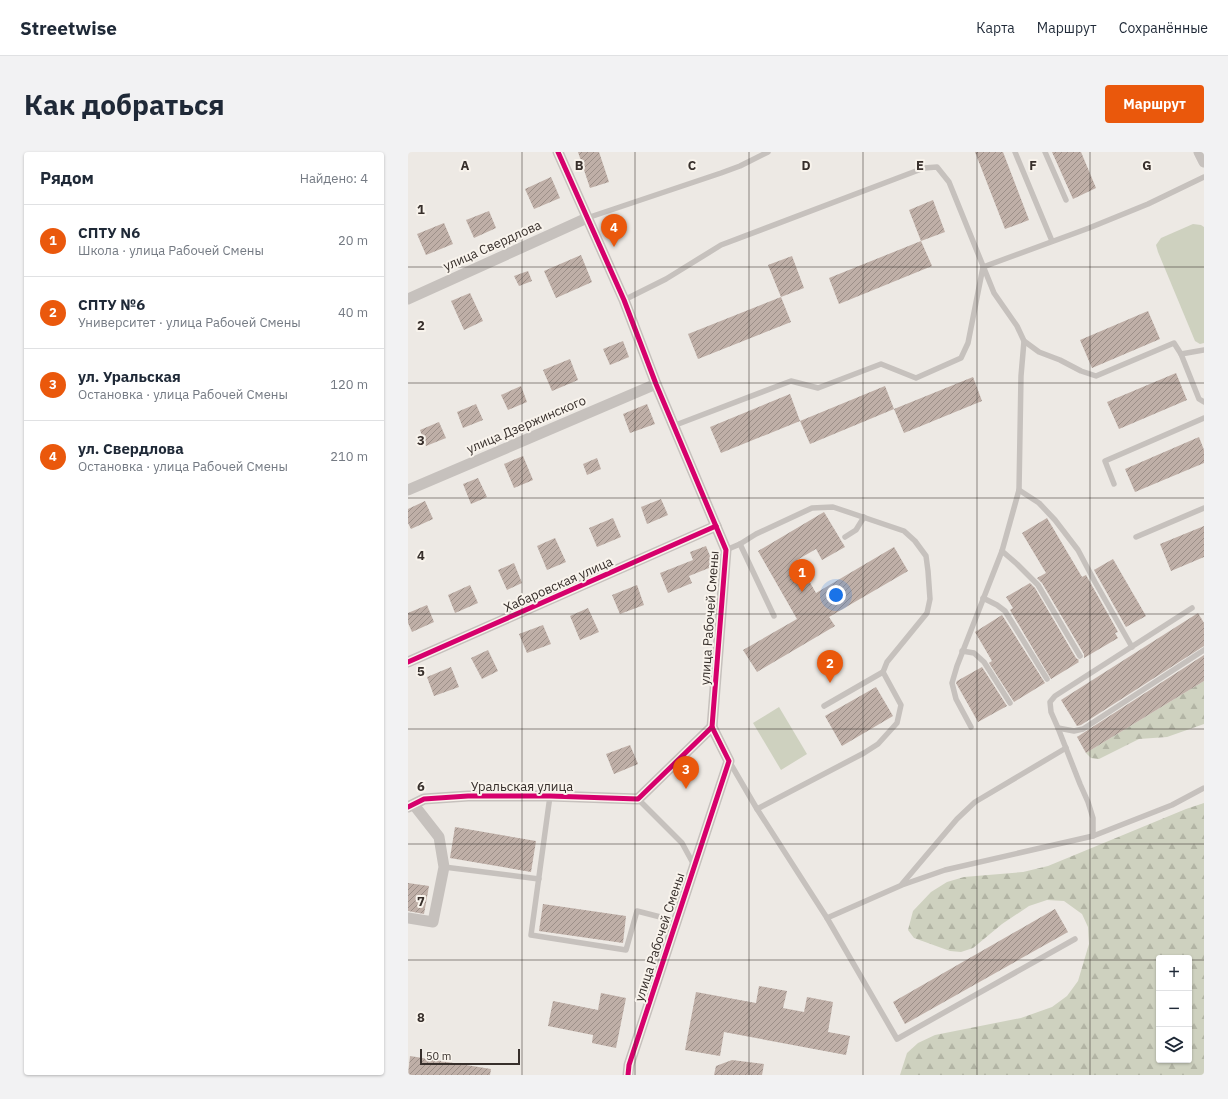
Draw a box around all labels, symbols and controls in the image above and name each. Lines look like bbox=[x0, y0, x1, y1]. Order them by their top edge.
text: Streetwise bbox=[20, 16, 117, 40]
text: Карта bbox=[976, 19, 1015, 37]
text: Маршрут bbox=[1037, 19, 1097, 37]
text: Сохранённые bbox=[1119, 19, 1208, 37]
button: Маршрут bbox=[1105, 85, 1204, 123]
text: Как добраться bbox=[24, 86, 225, 123]
text: A bbox=[461, 157, 470, 174]
text: B bbox=[575, 157, 584, 174]
text: C bbox=[688, 157, 697, 174]
text: D bbox=[801, 157, 811, 174]
text: E bbox=[916, 157, 924, 174]
text: F bbox=[1029, 157, 1037, 174]
text: G bbox=[1142, 157, 1152, 174]
text: Рядом bbox=[40, 167, 94, 189]
text: Найдено: 4 bbox=[300, 170, 368, 187]
text: 1 bbox=[417, 201, 425, 218]
pin: 4 bbox=[601, 214, 627, 247]
street label: улица Свердлова bbox=[440, 216, 544, 275]
text: СПТУ N6 bbox=[78, 223, 140, 242]
text: 1 bbox=[49, 232, 57, 249]
text: 20 m bbox=[338, 232, 368, 249]
text: Школа · улица Рабочей Смены bbox=[78, 242, 264, 259]
text: СПТУ №6 bbox=[78, 295, 145, 314]
text: 2 bbox=[49, 304, 57, 321]
text: 40 m bbox=[338, 304, 368, 321]
text: Университет · улица Рабочей Смены bbox=[78, 314, 301, 331]
text: 2 bbox=[417, 317, 425, 334]
text: ул. Уральская bbox=[78, 367, 181, 386]
text: 3 bbox=[49, 376, 57, 393]
text: 120 m bbox=[330, 376, 368, 393]
text: Остановка · улица Рабочей Смены bbox=[78, 386, 288, 403]
street label: улица Дзержинского bbox=[464, 392, 589, 457]
text: 3 bbox=[417, 432, 425, 449]
text: ул. Свердлова bbox=[78, 439, 184, 458]
text: 4 bbox=[49, 448, 57, 465]
text: 210 m bbox=[330, 448, 368, 465]
text: Остановка · улица Рабочей Смены bbox=[78, 458, 288, 475]
text: 4 bbox=[417, 547, 425, 564]
street label: улица Рабочей Смены bbox=[696, 550, 723, 686]
street label: Хабаровская улица bbox=[501, 553, 615, 616]
pin: 1 bbox=[789, 559, 815, 592]
your location bbox=[826, 585, 846, 605]
pin: 2 bbox=[817, 650, 843, 683]
text: 5 bbox=[417, 663, 425, 680]
pin: 3 bbox=[673, 756, 699, 789]
text: 6 bbox=[417, 778, 425, 795]
street label: Уральская улица bbox=[471, 778, 573, 795]
street label: улица Рабочей Смены bbox=[631, 871, 688, 1004]
text: 7 bbox=[417, 893, 425, 910]
map controls bbox=[1156, 955, 1192, 1063]
button: + bbox=[1156, 955, 1192, 991]
button: − bbox=[1156, 991, 1192, 1027]
text: 8 bbox=[417, 1009, 425, 1026]
button: layers bbox=[1156, 1027, 1192, 1063]
scale bar bbox=[420, 1047, 520, 1066]
text: 50 m bbox=[426, 1049, 451, 1063]

